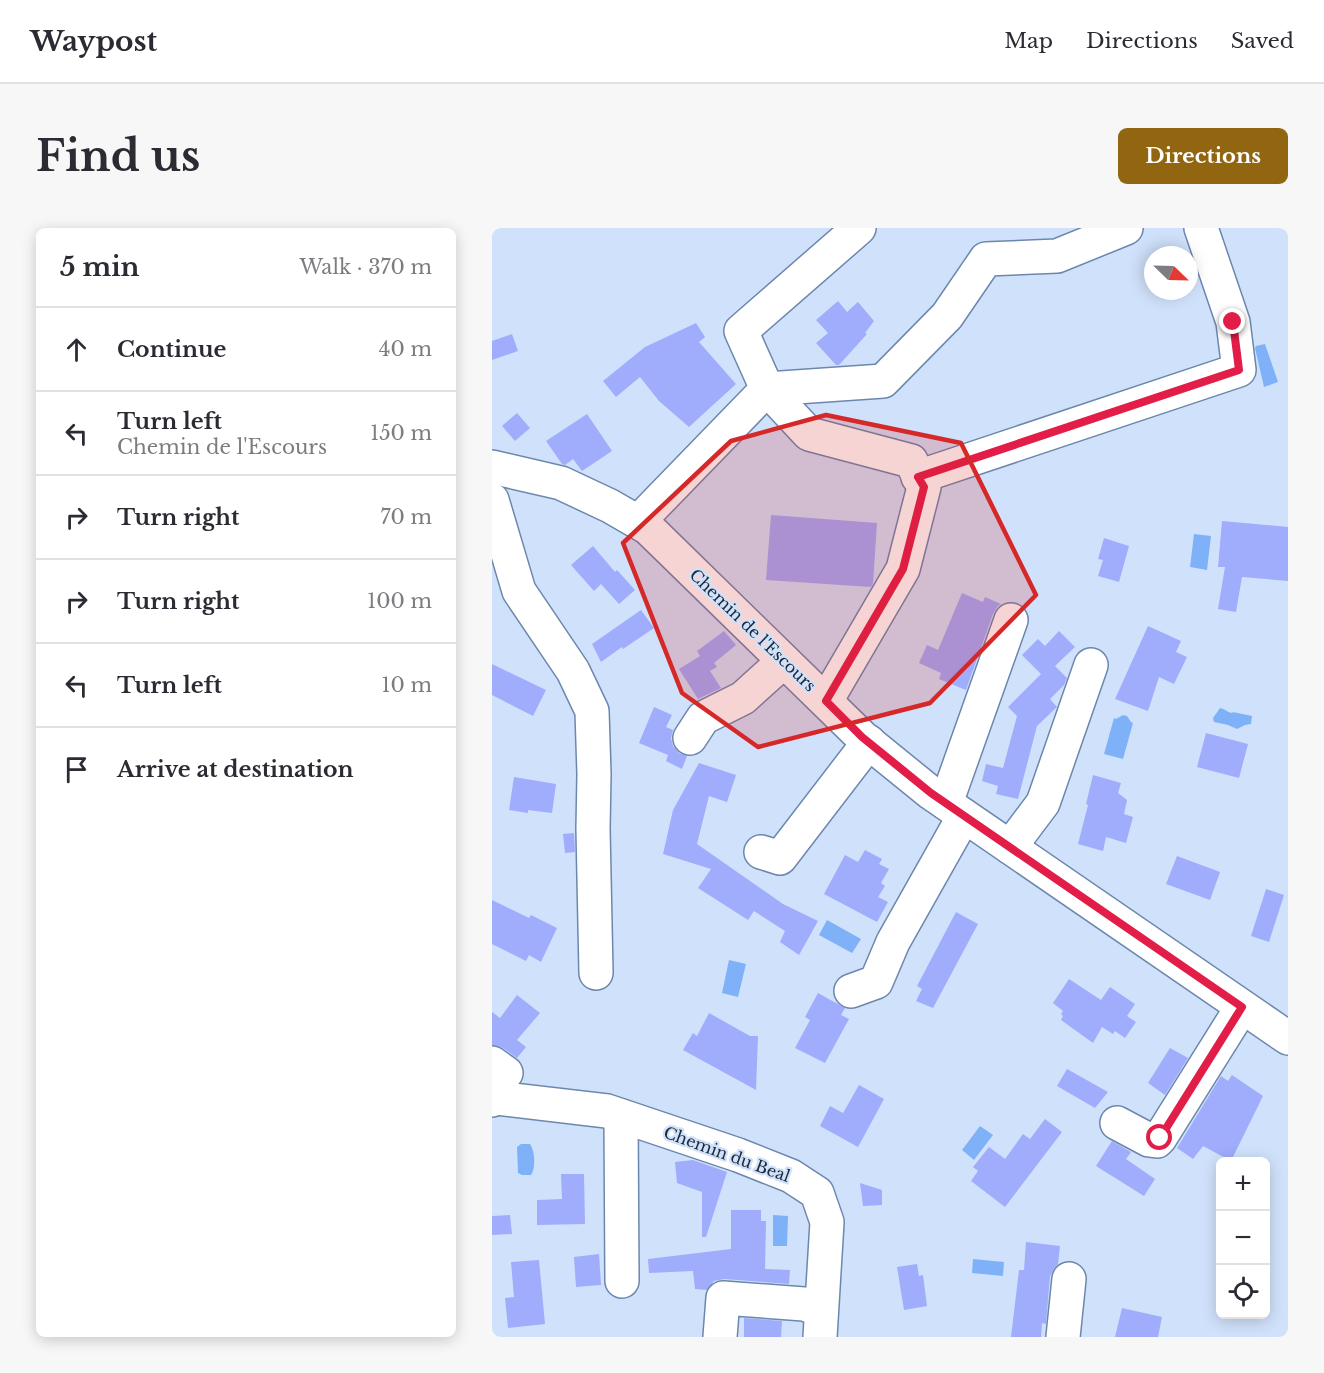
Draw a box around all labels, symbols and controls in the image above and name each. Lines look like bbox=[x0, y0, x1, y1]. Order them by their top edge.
text: Waypost bbox=[30, 24, 157, 59]
text: Map bbox=[1004, 28, 1053, 54]
text: Directions bbox=[1086, 28, 1198, 54]
text: Saved bbox=[1231, 28, 1294, 54]
button: Directions bbox=[1118, 128, 1288, 184]
text: Find us bbox=[36, 130, 200, 182]
north arrow bbox=[1144, 246, 1198, 300]
text: 5 min bbox=[60, 251, 139, 283]
text: Walk · 370 m bbox=[300, 255, 432, 279]
route end bbox=[1219, 308, 1245, 334]
icon: ahead bbox=[60, 333, 93, 366]
text: Continue bbox=[117, 336, 226, 363]
text: 40 m bbox=[379, 337, 432, 361]
text: Turn left bbox=[117, 408, 222, 435]
icon: left bbox=[60, 417, 93, 450]
text: 150 m bbox=[370, 421, 432, 445]
text: Chemin de l'Escours bbox=[117, 435, 327, 459]
icon: right bbox=[60, 501, 93, 534]
text: Turn right bbox=[117, 504, 239, 531]
text: 70 m bbox=[380, 505, 432, 529]
street label: Chemin de l'Escours bbox=[686, 564, 820, 696]
icon: right bbox=[60, 585, 93, 618]
text: Turn right bbox=[117, 588, 239, 615]
text: 100 m bbox=[367, 589, 432, 613]
icon: left bbox=[60, 669, 93, 702]
text: Turn left bbox=[117, 672, 222, 699]
text: 10 m bbox=[382, 673, 432, 697]
icon: arrive bbox=[60, 753, 93, 786]
text: Arrive at destination bbox=[117, 756, 354, 783]
street label: Chemin du Beal bbox=[661, 1122, 793, 1186]
route start bbox=[1146, 1124, 1172, 1150]
map controls bbox=[1216, 1157, 1270, 1319]
button: + bbox=[1216, 1157, 1270, 1211]
button: − bbox=[1216, 1211, 1270, 1265]
button: locate bbox=[1216, 1265, 1270, 1319]

